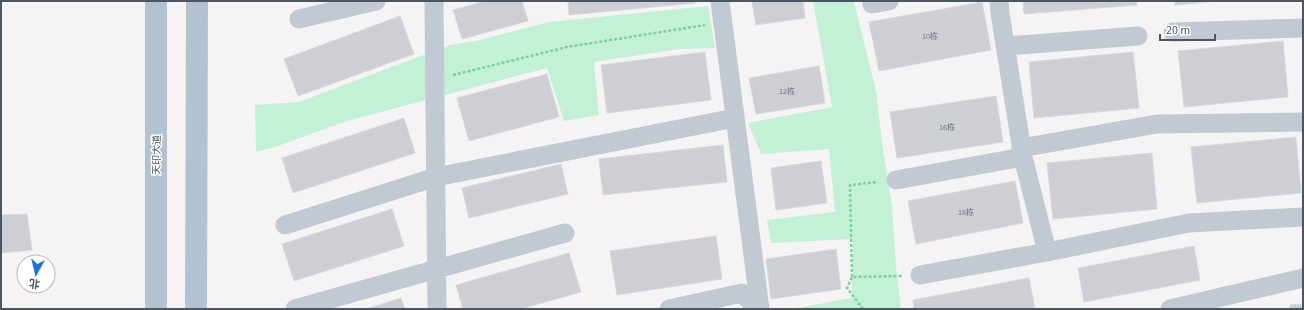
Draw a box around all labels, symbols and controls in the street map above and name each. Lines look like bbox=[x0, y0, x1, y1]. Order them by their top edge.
scale bar bbox=[1160, 16, 1215, 42]
text: 20 m bbox=[1166, 22, 1190, 39]
house number: 10栋 bbox=[922, 31, 938, 42]
house number: 12栋 bbox=[779, 86, 795, 97]
house number: 16栋 bbox=[939, 122, 955, 133]
street label: 天印大道 bbox=[150, 135, 164, 175]
house number: 18栋 bbox=[958, 207, 974, 218]
north arrow bbox=[16, 254, 56, 294]
text: 北 bbox=[28, 275, 41, 292]

